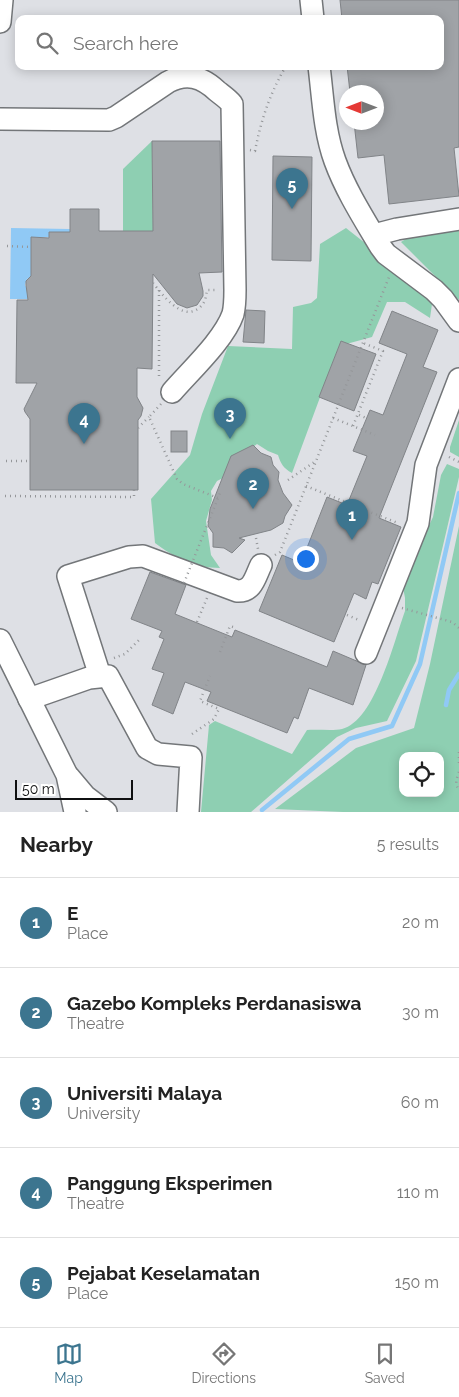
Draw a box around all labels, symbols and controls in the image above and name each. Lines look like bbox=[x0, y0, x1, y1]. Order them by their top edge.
search box bbox=[15, 15, 444, 70]
icon: search bbox=[33, 29, 61, 57]
text: Search here bbox=[73, 32, 179, 54]
north arrow bbox=[339, 85, 384, 130]
pin: 5 bbox=[276, 168, 308, 209]
pin: 3 bbox=[214, 398, 246, 439]
pin: 4 bbox=[68, 403, 100, 444]
pin: 2 bbox=[237, 468, 269, 509]
pin: 1 bbox=[336, 499, 368, 540]
your location bbox=[293, 546, 319, 572]
map controls bbox=[399, 752, 444, 797]
button: locate bbox=[399, 752, 444, 797]
scale bar bbox=[15, 777, 132, 800]
text: 50 m bbox=[22, 781, 55, 797]
text: Nearby bbox=[20, 832, 93, 857]
text: 5 results bbox=[377, 835, 439, 854]
text: E bbox=[67, 902, 78, 924]
text: 1 bbox=[32, 913, 40, 932]
text: 20 m bbox=[402, 913, 439, 932]
text: Place bbox=[67, 924, 108, 943]
text: Gazebo Kompleks Perdanasiswa bbox=[67, 992, 361, 1014]
text: 2 bbox=[31, 1003, 41, 1022]
text: 30 m bbox=[402, 1003, 439, 1022]
text: Theatre bbox=[67, 1014, 124, 1033]
text: Universiti Malaya bbox=[67, 1082, 222, 1104]
text: 3 bbox=[32, 1093, 40, 1112]
text: 60 m bbox=[401, 1093, 439, 1112]
text: University bbox=[67, 1104, 140, 1123]
text: Panggung Eksperimen bbox=[67, 1172, 273, 1194]
text: 4 bbox=[31, 1183, 41, 1202]
text: 110 m bbox=[397, 1183, 439, 1202]
text: Theatre bbox=[67, 1194, 124, 1213]
text: Pejabat Keselamatan bbox=[67, 1262, 260, 1284]
text: 5 bbox=[32, 1273, 40, 1292]
text: 150 m bbox=[395, 1273, 439, 1292]
text: Place bbox=[67, 1284, 108, 1303]
tab: Map bbox=[54, 1340, 83, 1386]
tab: Directions bbox=[191, 1340, 256, 1386]
tab: Saved bbox=[365, 1340, 405, 1386]

